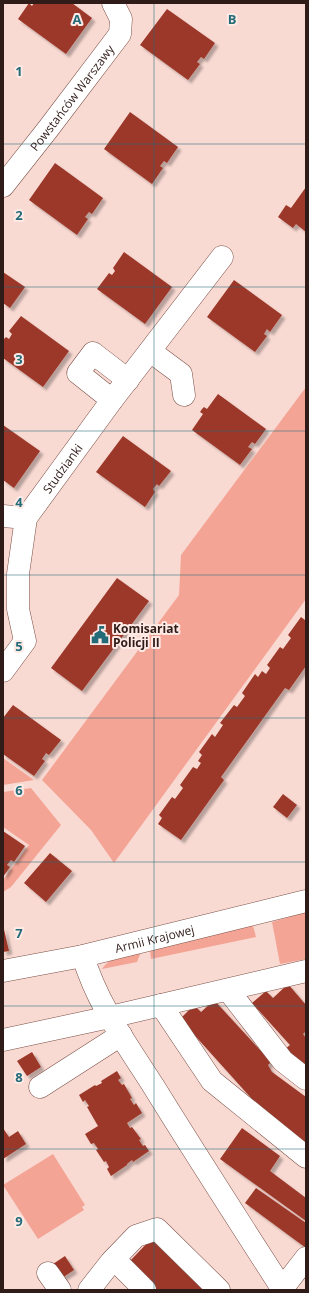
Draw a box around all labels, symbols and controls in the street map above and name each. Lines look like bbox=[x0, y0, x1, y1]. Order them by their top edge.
text: A bbox=[73, 10, 82, 28]
text: B bbox=[228, 10, 237, 28]
street label: Powstańców Warszawy bbox=[26, 40, 118, 154]
text: 1 bbox=[15, 62, 23, 80]
text: 2 bbox=[15, 206, 23, 224]
text: 3 bbox=[15, 350, 23, 368]
street label: Studzianki bbox=[38, 440, 86, 497]
text: 4 bbox=[15, 493, 23, 511]
place label: Komisariat Policji II bbox=[113, 620, 179, 651]
public building icon: Komisariat Policji II bbox=[90, 625, 110, 645]
text: 5 bbox=[15, 637, 23, 655]
text: 6 bbox=[15, 781, 23, 799]
street label: Armii Krajowej bbox=[113, 920, 196, 956]
text: 7 bbox=[15, 924, 23, 942]
text: 8 bbox=[15, 1068, 23, 1086]
text: 9 bbox=[15, 1212, 23, 1230]

